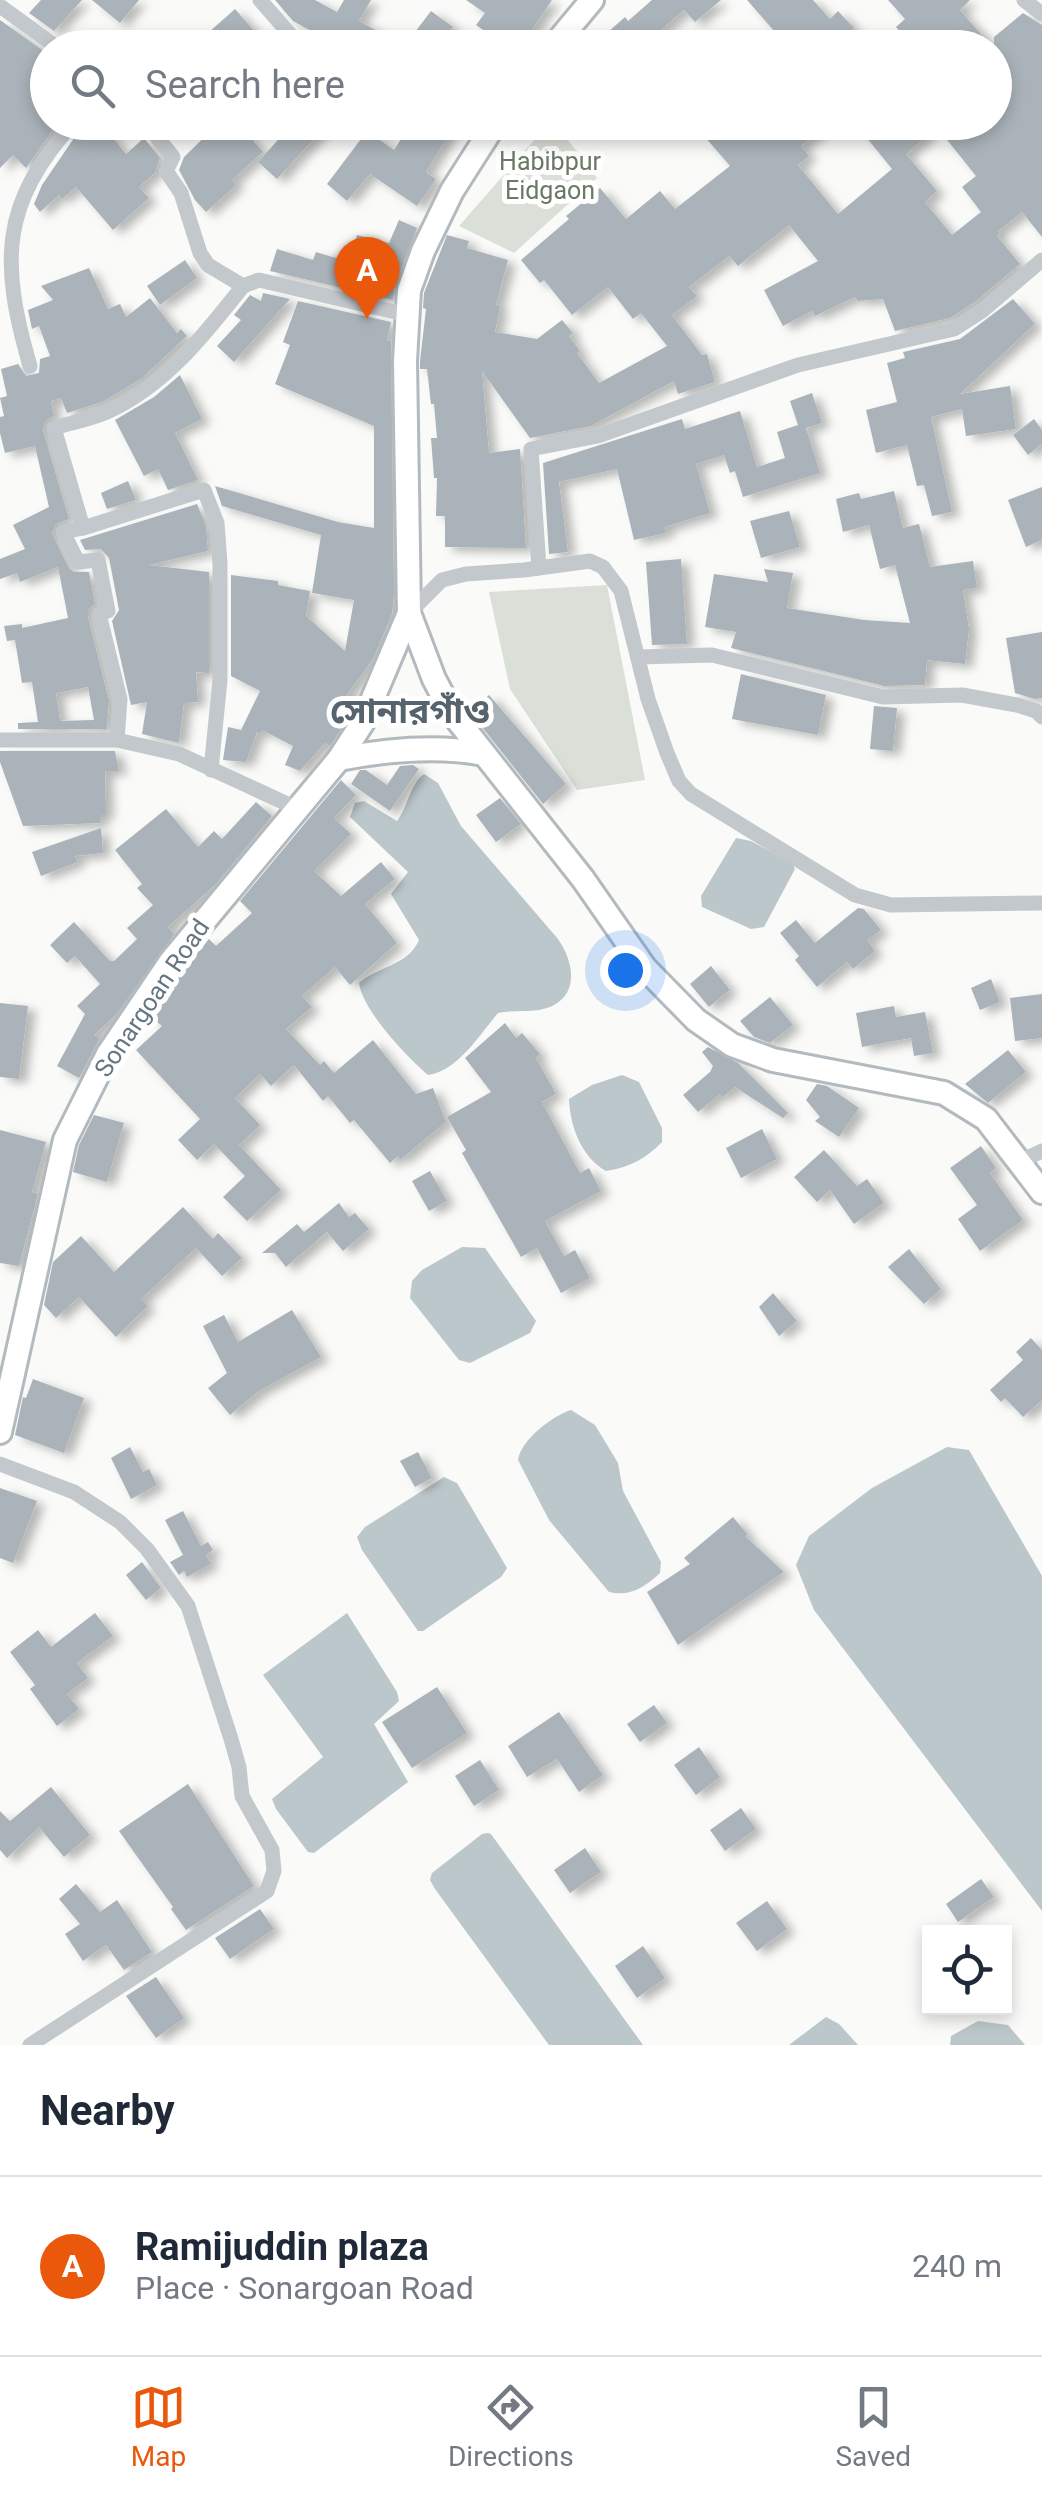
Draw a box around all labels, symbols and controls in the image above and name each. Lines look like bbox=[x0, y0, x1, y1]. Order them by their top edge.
search box bbox=[30, 30, 1012, 140]
icon: search bbox=[65, 58, 120, 113]
text: Search here bbox=[145, 63, 345, 107]
park label: Habibpur Eidgaon bbox=[499, 147, 601, 205]
pin: A bbox=[334, 236, 400, 319]
district label: সোনারগাঁও bbox=[330, 691, 490, 732]
street label: Sonargoan Road bbox=[89, 914, 215, 1082]
your location bbox=[600, 945, 651, 996]
map controls bbox=[922, 1925, 1012, 2015]
button: locate bbox=[922, 1925, 1012, 2015]
text: Nearby bbox=[40, 2086, 175, 2135]
text: Ramijuddin plaza bbox=[135, 2225, 429, 2269]
text: A bbox=[62, 2247, 83, 2285]
text: 240 m bbox=[912, 2247, 1002, 2285]
text: Place · Sonargoan Road bbox=[135, 2269, 474, 2307]
tab: Map bbox=[131, 2380, 186, 2473]
tab: Directions bbox=[448, 2380, 574, 2473]
tab: Saved bbox=[835, 2380, 911, 2473]

